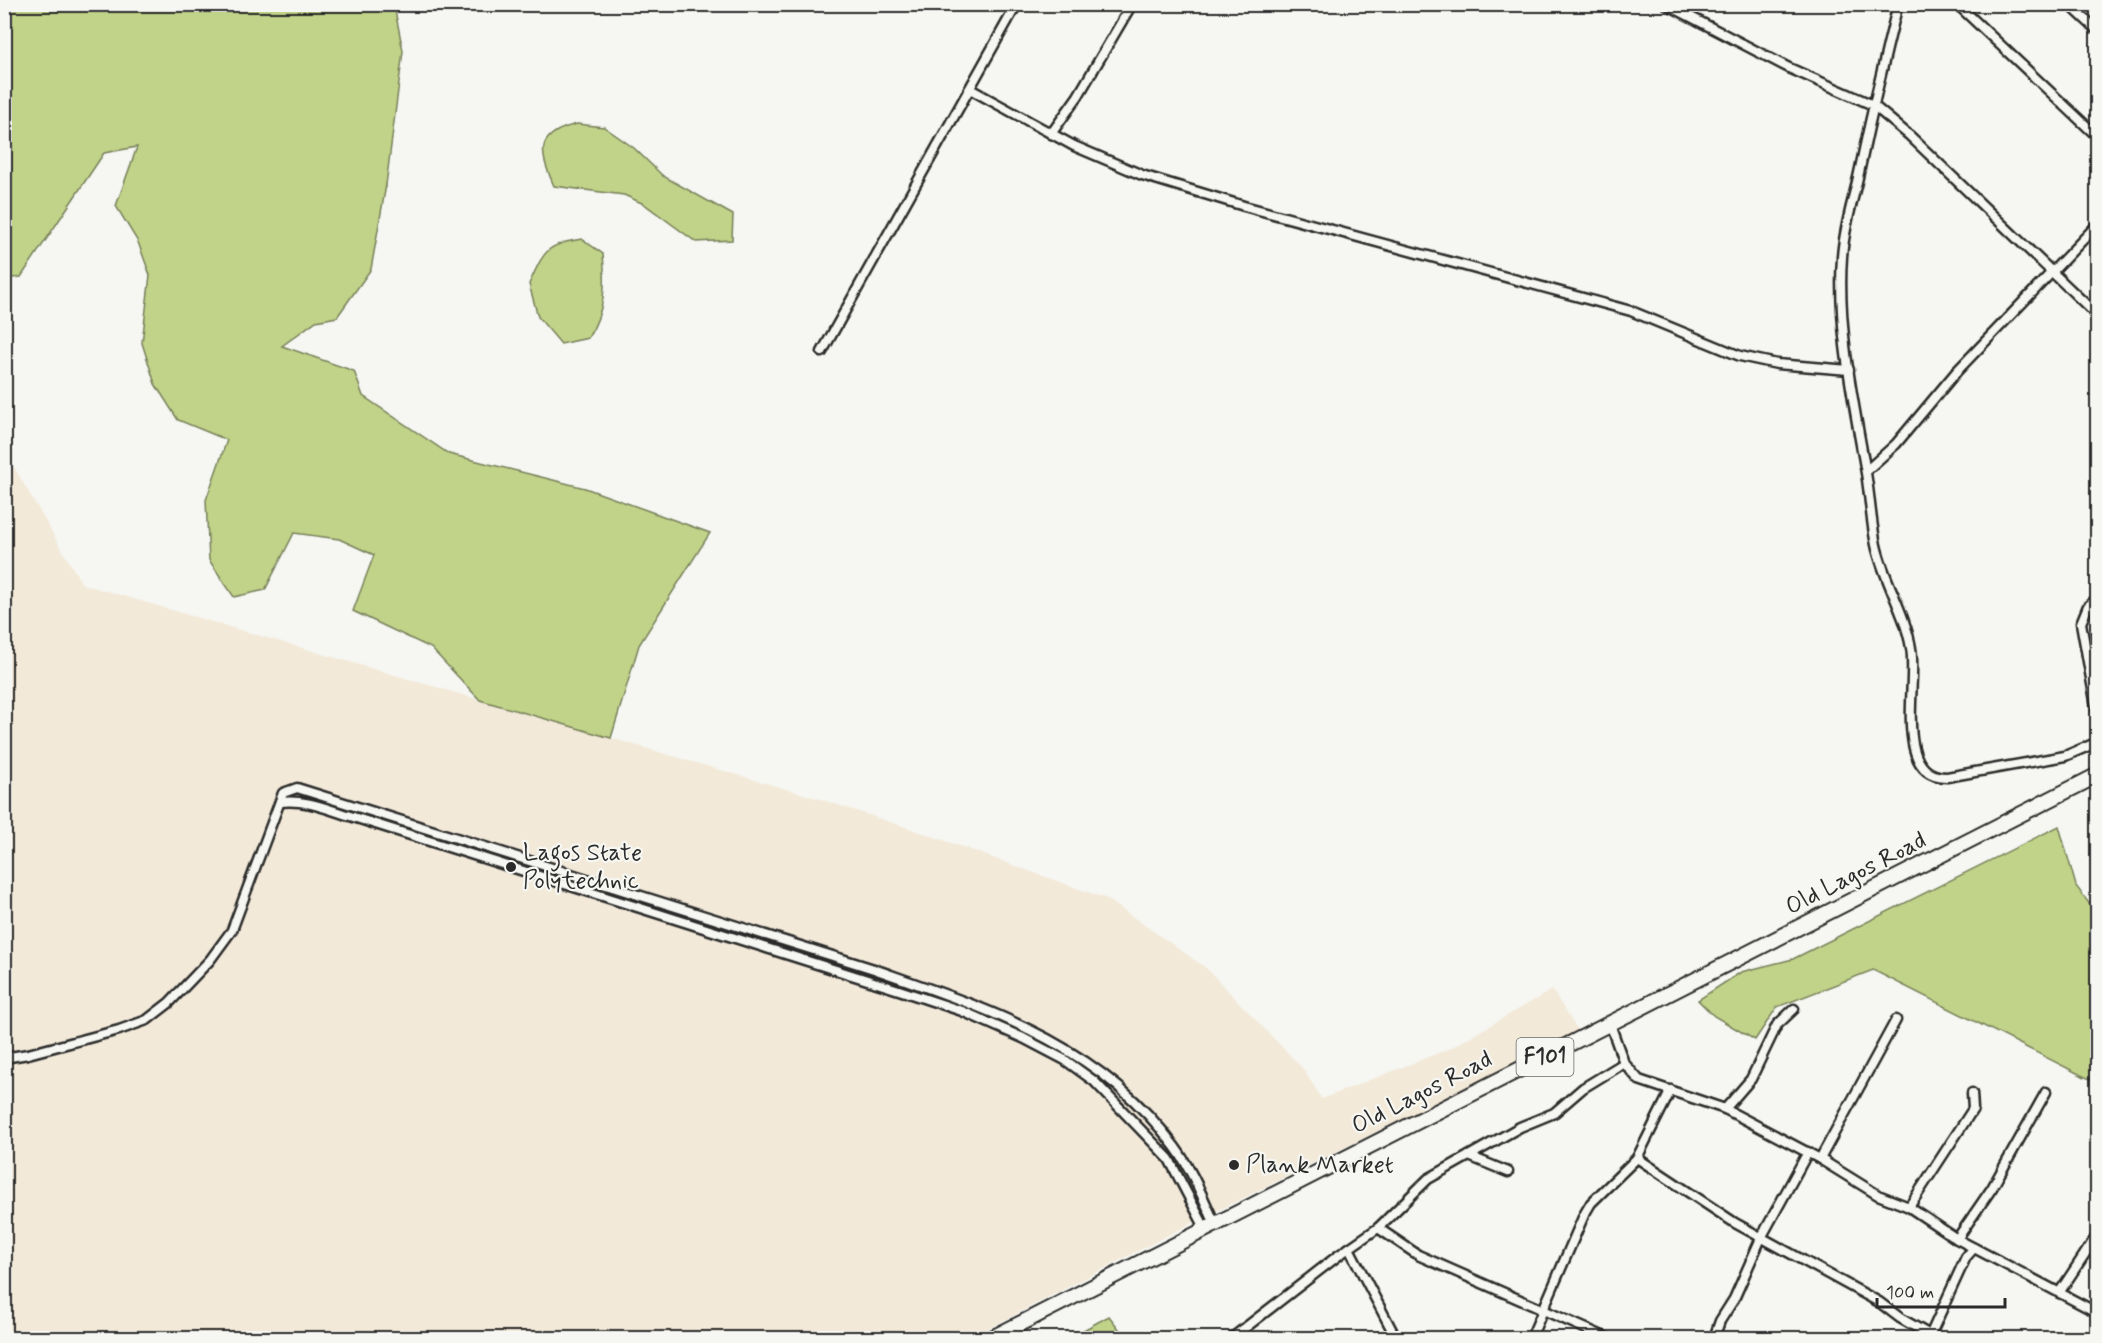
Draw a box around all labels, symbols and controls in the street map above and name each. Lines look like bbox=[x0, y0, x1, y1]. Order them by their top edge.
street label: Old Lagos Road bbox=[1780, 825, 1932, 923]
place label: Lagos State Polytechnic bbox=[523, 838, 642, 897]
marker: Lagos State Polytechnic bbox=[504, 860, 518, 874]
road number: F101 bbox=[1516, 1038, 1574, 1076]
street label: Old Lagos Road bbox=[1346, 1044, 1498, 1142]
place label: Plank Market bbox=[1246, 1150, 1394, 1181]
marker: Plank Market bbox=[1227, 1158, 1241, 1172]
scale bar bbox=[1877, 1271, 2004, 1309]
text: 100 m bbox=[1886, 1281, 1934, 1305]

